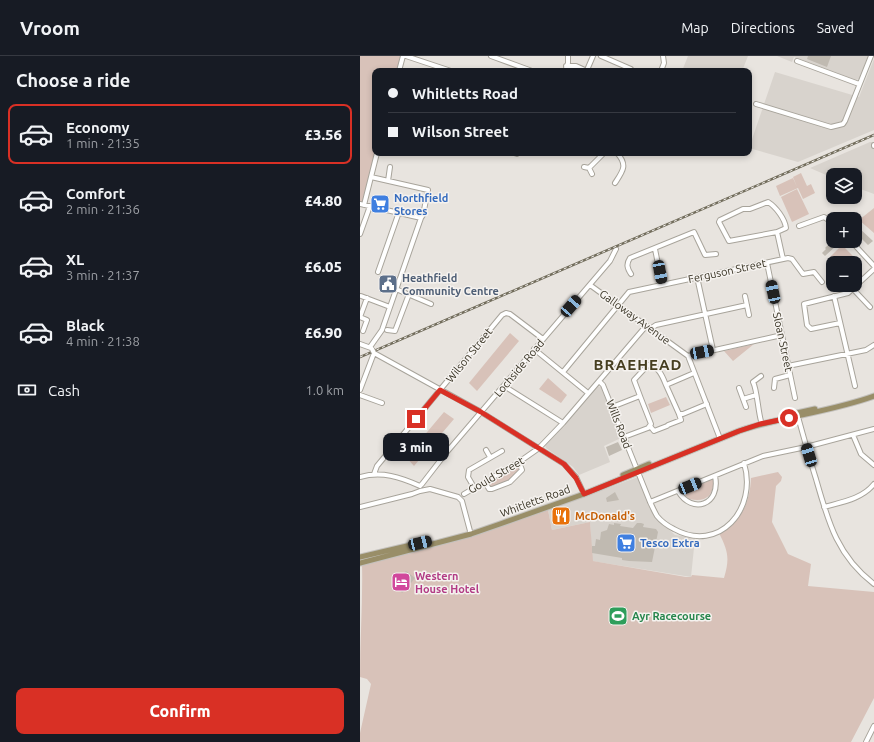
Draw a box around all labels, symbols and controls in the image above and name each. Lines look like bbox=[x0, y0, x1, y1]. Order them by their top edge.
text: Vroom bbox=[20, 17, 80, 39]
text: Map bbox=[681, 20, 709, 36]
text: Directions bbox=[731, 20, 795, 36]
text: Saved bbox=[817, 20, 854, 36]
text: Choose a ride bbox=[16, 70, 130, 90]
text: Whitletts Road bbox=[412, 85, 518, 102]
icon: car bbox=[18, 116, 54, 152]
text: Economy bbox=[66, 119, 130, 136]
text: Wilson Street bbox=[412, 123, 509, 140]
text: £3.56 bbox=[304, 126, 342, 143]
text: 1 min · 21:35 bbox=[66, 136, 140, 150]
map controls bbox=[826, 168, 862, 292]
button: layers bbox=[826, 168, 862, 204]
icon: car bbox=[18, 182, 54, 218]
text: Comfort bbox=[66, 185, 125, 202]
text: £4.80 bbox=[304, 192, 342, 209]
place label: Northfield Stores bbox=[394, 192, 448, 217]
supermarket icon: Northfield Stores bbox=[369, 193, 391, 215]
text: 2 min · 21:36 bbox=[66, 202, 140, 216]
button: + bbox=[826, 212, 862, 248]
icon: car bbox=[18, 248, 54, 284]
text: XL bbox=[66, 251, 84, 268]
button: − bbox=[826, 256, 862, 292]
street label: Ferguson Street bbox=[687, 257, 768, 285]
text: £6.05 bbox=[304, 258, 342, 275]
car bbox=[652, 259, 668, 285]
text: 3 min · 21:37 bbox=[66, 268, 140, 282]
place label: Heathfield Community Centre bbox=[402, 272, 499, 297]
public building icon: Heathfield Community Centre bbox=[377, 273, 399, 295]
car bbox=[765, 279, 781, 305]
street label: Galloway Avenue bbox=[597, 287, 673, 347]
car bbox=[559, 293, 583, 319]
street label: Sloan Street bbox=[771, 311, 795, 373]
icon: car bbox=[18, 314, 54, 350]
text: Black bbox=[66, 317, 105, 334]
text: £6.90 bbox=[304, 324, 342, 341]
street label: Wilson Street bbox=[443, 325, 495, 385]
text: 4 min · 21:38 bbox=[66, 334, 140, 348]
street label: Lochside Road bbox=[491, 337, 547, 399]
car bbox=[689, 344, 715, 360]
district label: BRAEHEAD bbox=[593, 356, 683, 373]
icon: cash bbox=[16, 379, 38, 401]
text: Cash bbox=[48, 382, 80, 399]
text: 1.0 km bbox=[305, 383, 344, 397]
street label: Wills Road bbox=[604, 398, 634, 450]
route start bbox=[780, 409, 798, 427]
route end bbox=[407, 410, 425, 428]
callout: 3 min bbox=[383, 433, 449, 461]
text: 3 min bbox=[399, 440, 433, 454]
car bbox=[800, 442, 818, 468]
street label: Gould Street bbox=[466, 454, 527, 496]
car bbox=[677, 476, 703, 496]
street label: Whitletts Road bbox=[498, 483, 572, 519]
restaurant icon: McDonald's bbox=[550, 505, 572, 527]
place label: McDonald's bbox=[575, 510, 635, 522]
supermarket icon: Tesco Extra bbox=[615, 532, 637, 554]
car bbox=[407, 534, 433, 552]
place label: Tesco Extra bbox=[640, 537, 700, 549]
place label: Western House Hotel bbox=[415, 570, 480, 595]
hotel icon: Western House Hotel bbox=[390, 571, 412, 593]
sports icon: Ayr Racecourse bbox=[607, 605, 629, 627]
place label: Ayr Racecourse bbox=[632, 610, 711, 622]
button: Confirm bbox=[16, 688, 344, 734]

